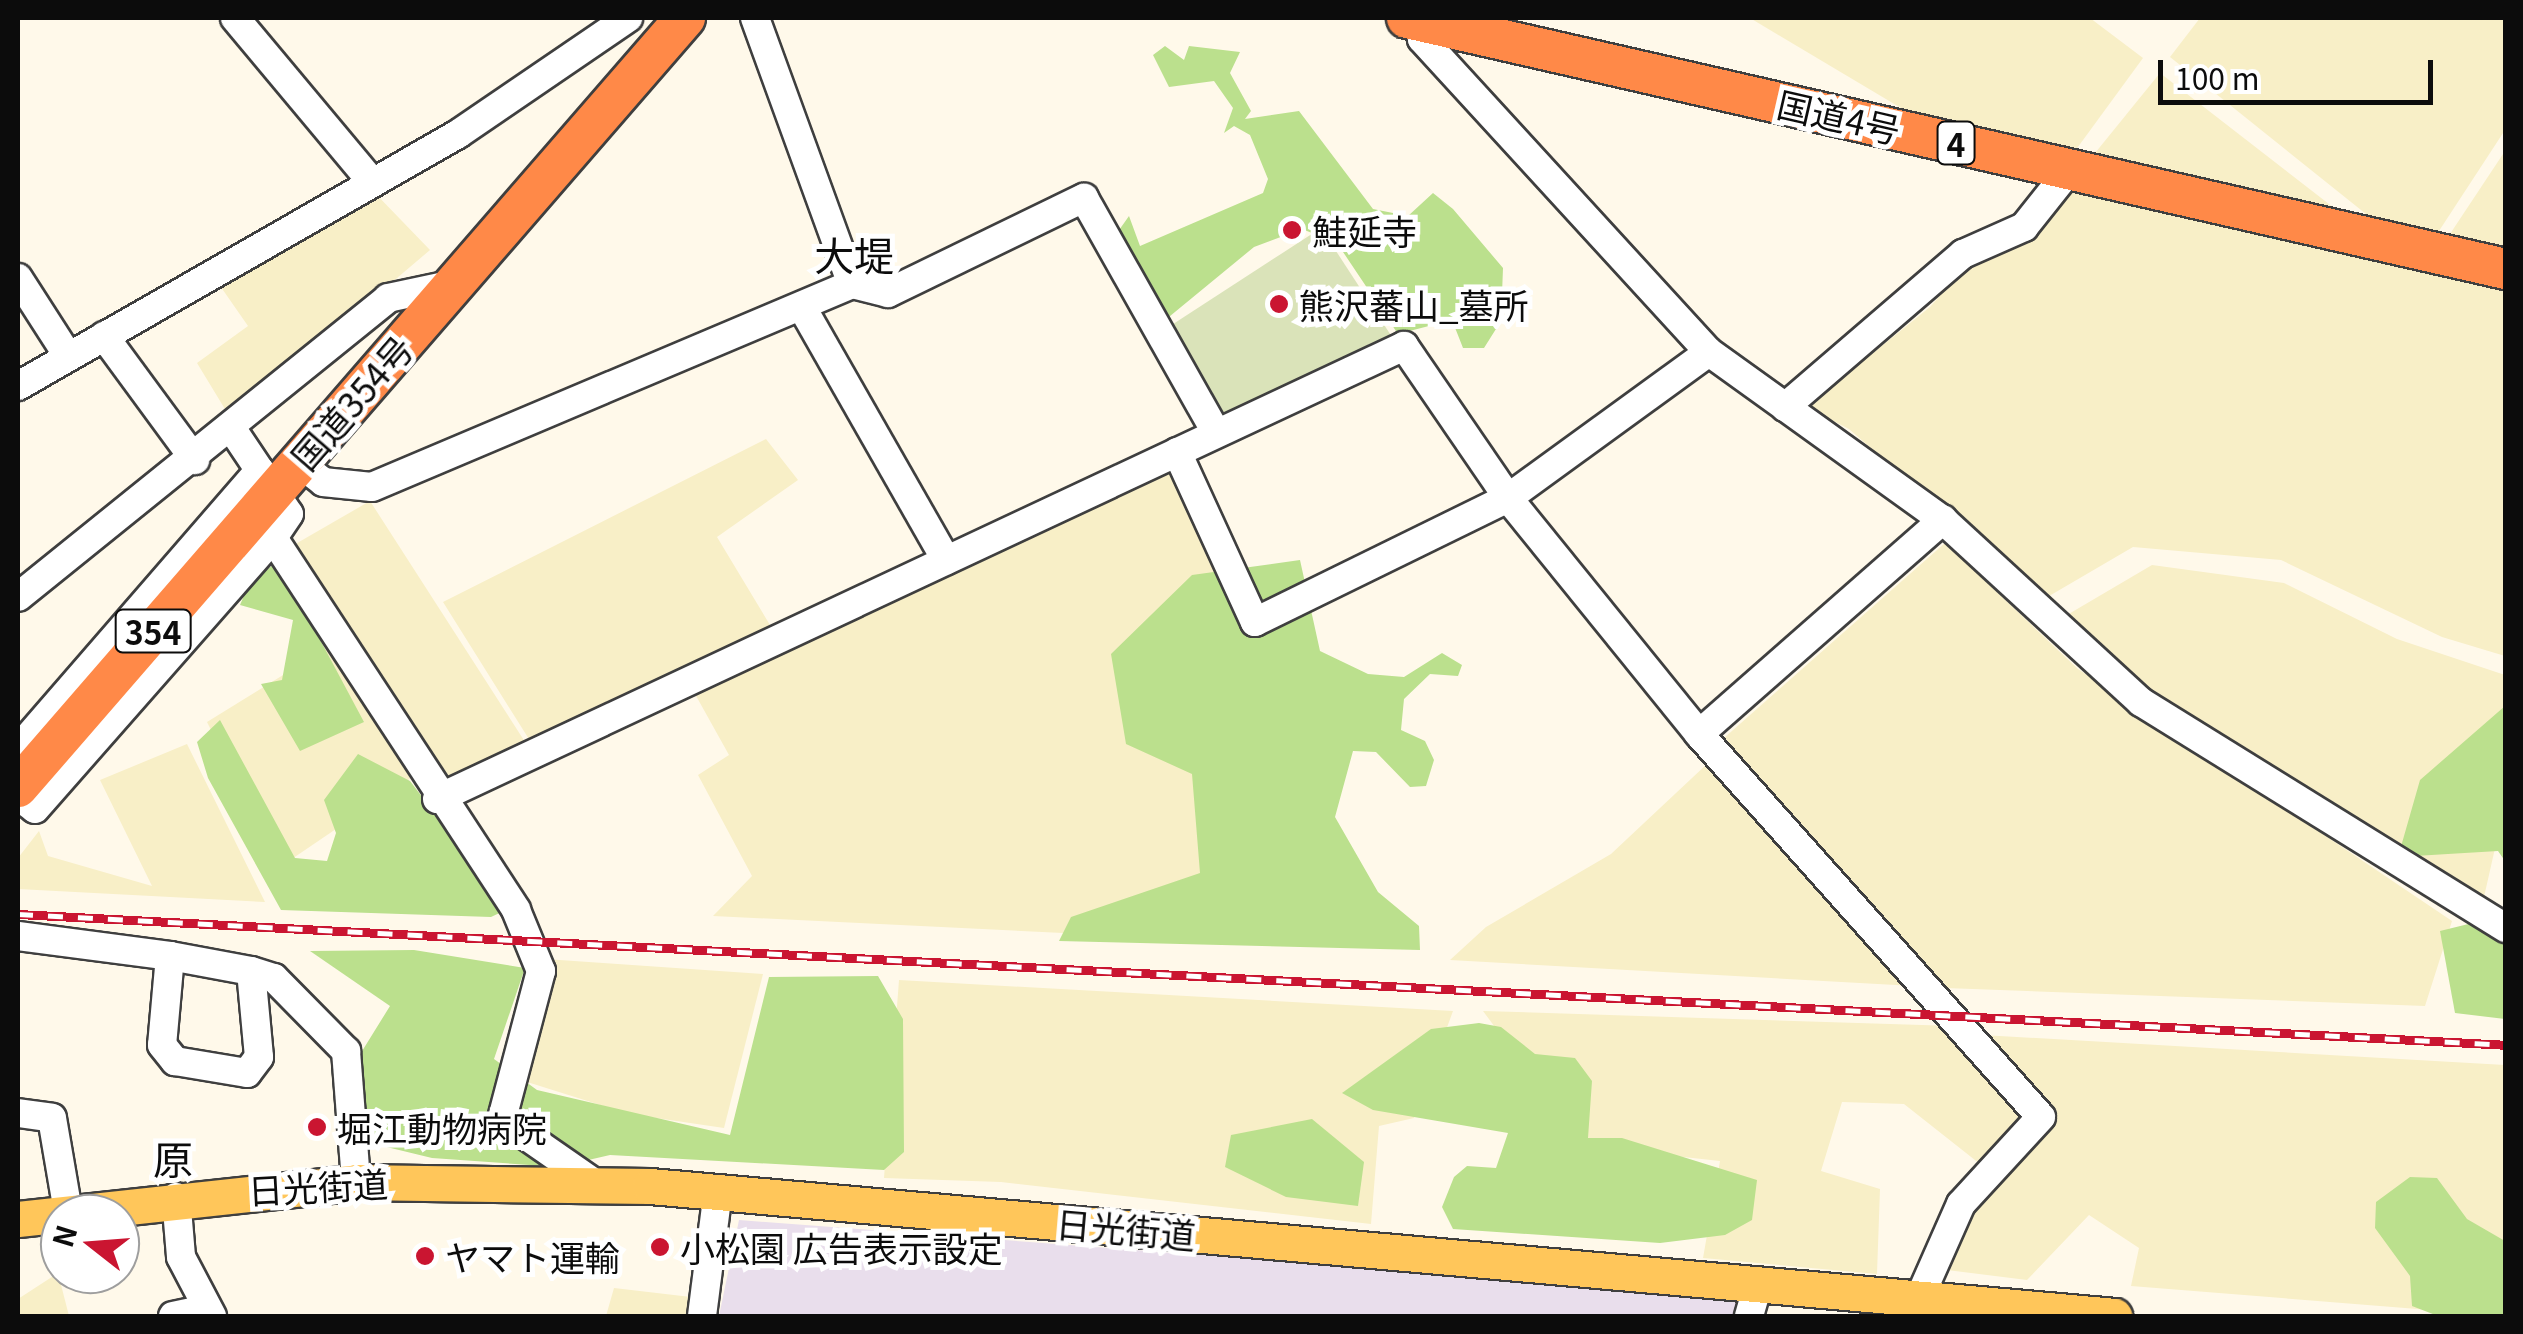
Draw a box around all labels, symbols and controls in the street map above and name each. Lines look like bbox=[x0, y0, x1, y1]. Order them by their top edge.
scale bar bbox=[2163, 40, 2438, 102]
text: 100 m bbox=[2175, 55, 2259, 99]
street label: 国道4号 bbox=[1774, 82, 1904, 150]
road number: 4 bbox=[1936, 116, 1976, 170]
place label: 鮭延寺 bbox=[1312, 209, 1417, 251]
marker: 鮭延寺 bbox=[1281, 219, 1303, 241]
district label: 大堤 bbox=[814, 230, 894, 278]
place label: 熊沢蕃山_墓所 bbox=[1299, 283, 1529, 325]
marker: 熊沢蕃山_墓所 bbox=[1268, 293, 1290, 315]
street label: 国道354号 bbox=[282, 327, 420, 477]
road number: 354 bbox=[113, 604, 193, 658]
place label: 堀江動物病院 bbox=[337, 1106, 547, 1148]
marker: 堀江動物病院 bbox=[306, 1116, 328, 1138]
district label: 原 bbox=[153, 1134, 193, 1182]
street label: 日光街道 bbox=[247, 1161, 389, 1211]
north arrow bbox=[40, 1194, 140, 1294]
street label: 日光街道 bbox=[1054, 1201, 1198, 1255]
text: N bbox=[41, 1220, 85, 1252]
place label: 小松園 広告表示設定 bbox=[680, 1226, 1003, 1268]
place label: ヤマト運輸 bbox=[445, 1235, 620, 1277]
marker: 小松園 広告表示設定 bbox=[649, 1236, 671, 1258]
marker: ヤマト運輸 bbox=[414, 1245, 436, 1267]

